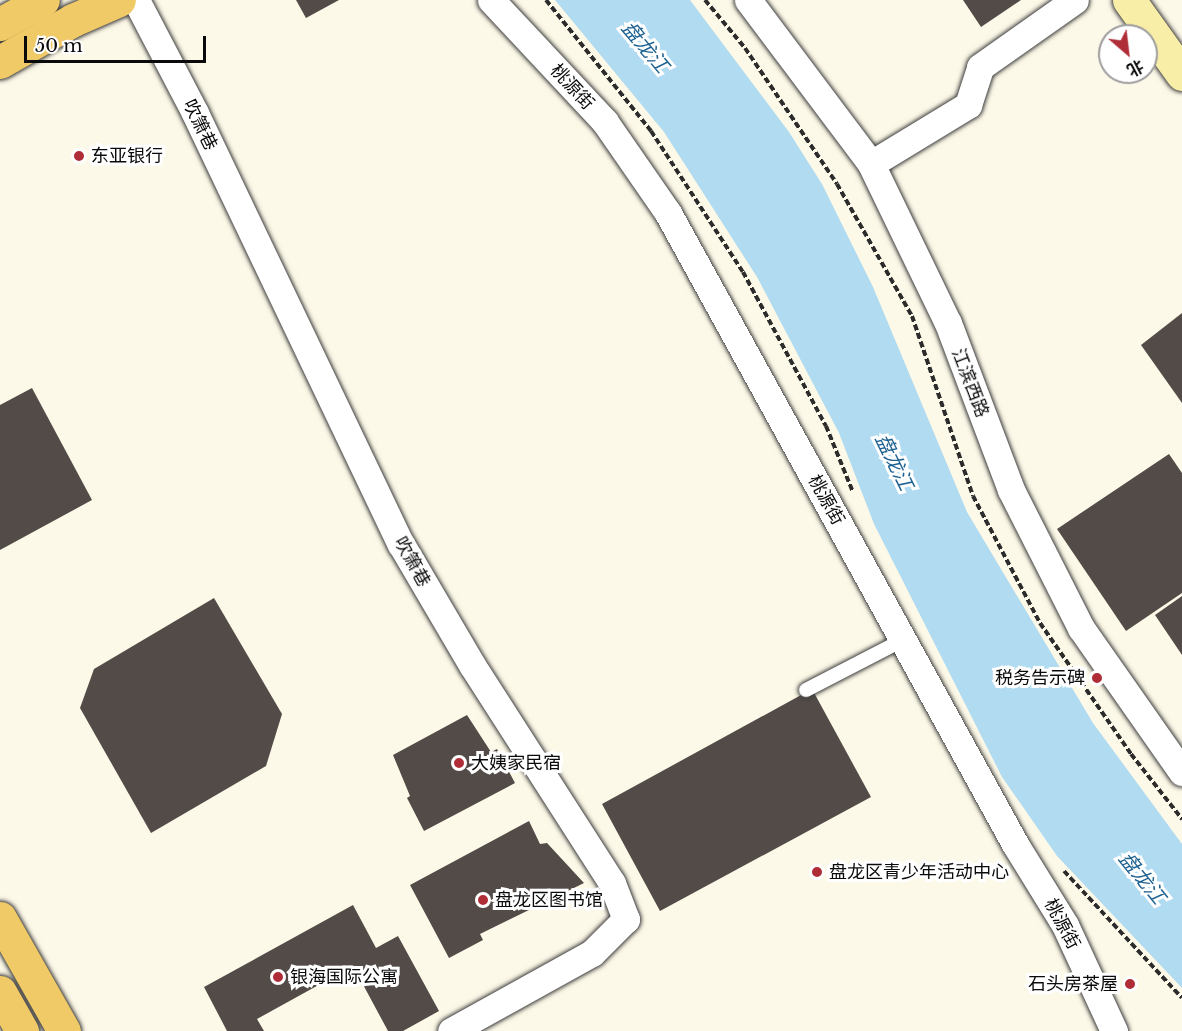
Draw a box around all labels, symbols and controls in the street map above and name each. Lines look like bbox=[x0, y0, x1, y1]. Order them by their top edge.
water label: 盘龙江 bbox=[617, 16, 673, 78]
scale bar bbox=[27, 24, 208, 62]
north arrow bbox=[1098, 24, 1158, 84]
text: 50 m bbox=[35, 35, 83, 57]
text: 北 bbox=[1124, 56, 1147, 81]
street label: 桃源街 bbox=[546, 60, 598, 114]
street label: 吹箫巷 bbox=[178, 96, 222, 154]
place label: 东亚银行 bbox=[91, 145, 163, 167]
marker: 东亚银行 bbox=[72, 149, 86, 163]
street label: 江滨西路 bbox=[947, 346, 993, 420]
water label: 盘龙江 bbox=[870, 430, 918, 494]
street label: 桃源街 bbox=[803, 471, 849, 529]
street label: 吹箫巷 bbox=[389, 533, 435, 591]
place label: 税务告示碑 bbox=[995, 667, 1085, 689]
marker: 税务告示碑 bbox=[1090, 671, 1104, 685]
place label: 大姨家民宿 bbox=[471, 752, 561, 774]
marker: 大姨家民宿 bbox=[452, 756, 466, 770]
water label: 盘龙江 bbox=[1114, 847, 1170, 909]
place label: 盘龙区青少年活动中心 bbox=[829, 861, 1009, 883]
marker: 盘龙区青少年活动中心 bbox=[810, 865, 824, 879]
place label: 盘龙区图书馆 bbox=[495, 889, 603, 911]
marker: 盘龙区图书馆 bbox=[476, 893, 490, 907]
street label: 桃源街 bbox=[1040, 895, 1084, 953]
place label: 银海国际公寓 bbox=[290, 966, 398, 988]
marker: 银海国际公寓 bbox=[271, 970, 285, 984]
place label: 石头房茶屋 bbox=[1028, 973, 1118, 995]
marker: 石头房茶屋 bbox=[1123, 977, 1137, 991]

